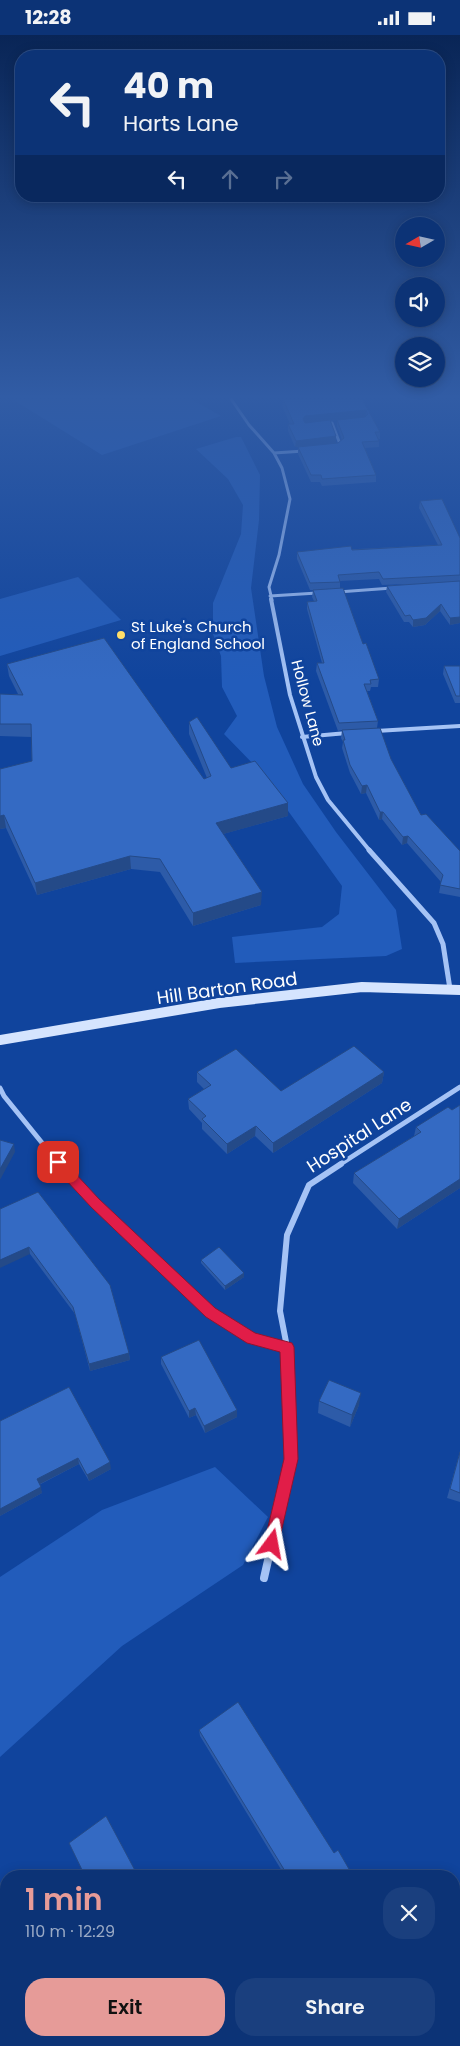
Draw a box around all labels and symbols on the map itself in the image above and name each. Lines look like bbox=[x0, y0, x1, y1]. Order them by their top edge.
north arrow bbox=[395, 217, 445, 267]
place label: St Luke's Church of England School bbox=[131, 616, 265, 654]
marker: St Luke's Church of England School bbox=[115, 629, 127, 641]
street label: Hollow Lane bbox=[286, 657, 330, 749]
street label: Hill Barton Road bbox=[155, 966, 299, 1010]
street label: Hospital Lane bbox=[302, 1092, 416, 1178]
pin bbox=[37, 1141, 79, 1183]
position arrow bbox=[245, 1517, 297, 1569]

